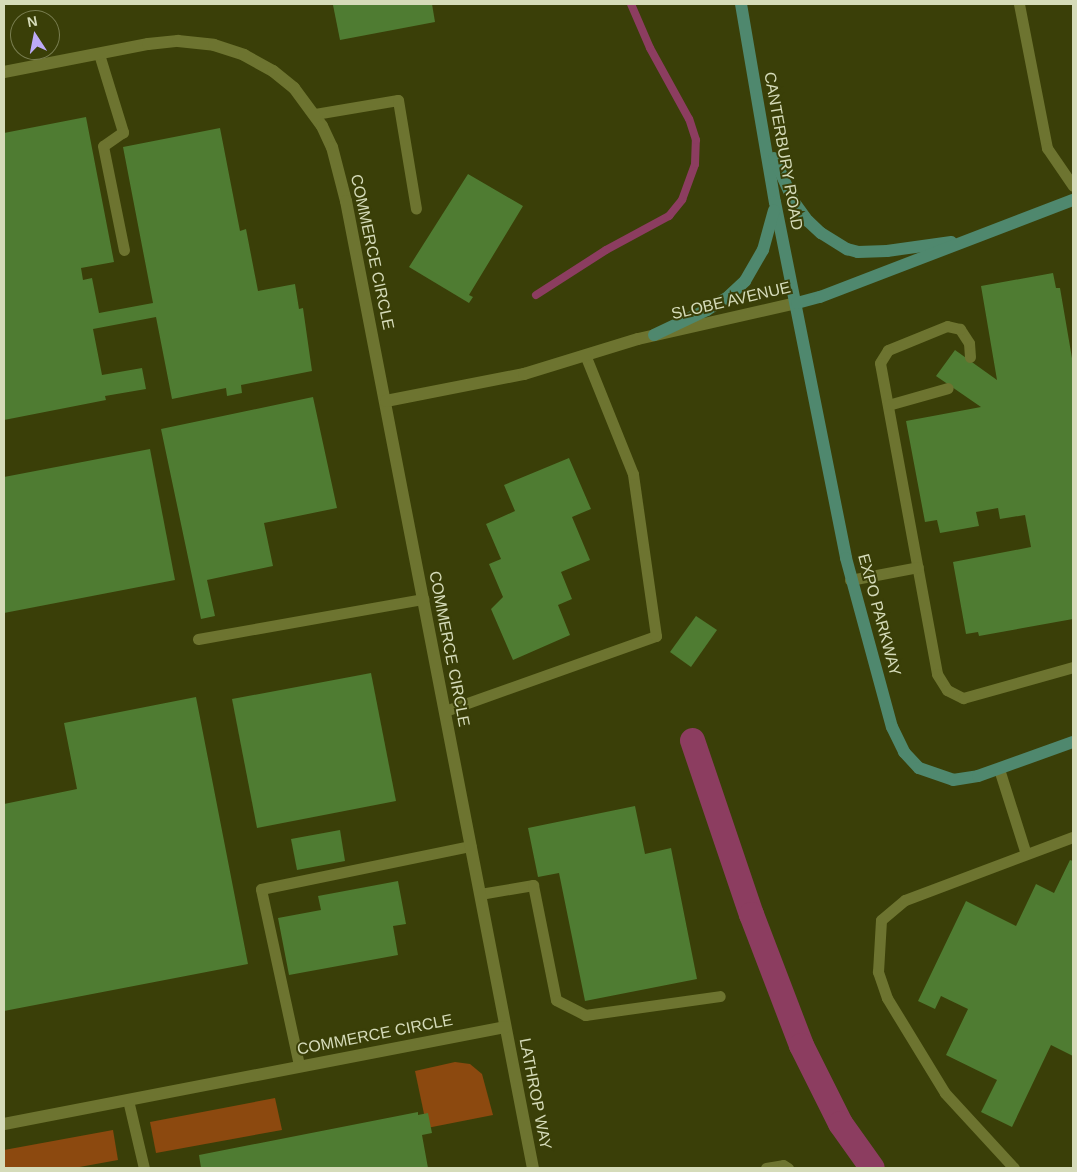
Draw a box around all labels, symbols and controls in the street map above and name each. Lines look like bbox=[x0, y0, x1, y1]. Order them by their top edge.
north arrow bbox=[10, 10, 60, 60]
text: N bbox=[26, 12, 39, 30]
street label: CANTERBURY ROAD bbox=[760, 70, 806, 232]
street label: COMMERCE CIRCLE bbox=[346, 173, 398, 331]
street label: SLOBE AVENUE bbox=[669, 278, 793, 324]
street label: EXPO PARKWAY bbox=[853, 552, 905, 678]
street label: COMMERCE CIRCLE bbox=[424, 570, 474, 728]
street label: COMMERCE CIRCLE bbox=[296, 1010, 454, 1060]
street label: LATHROP WAY bbox=[515, 1036, 555, 1152]

